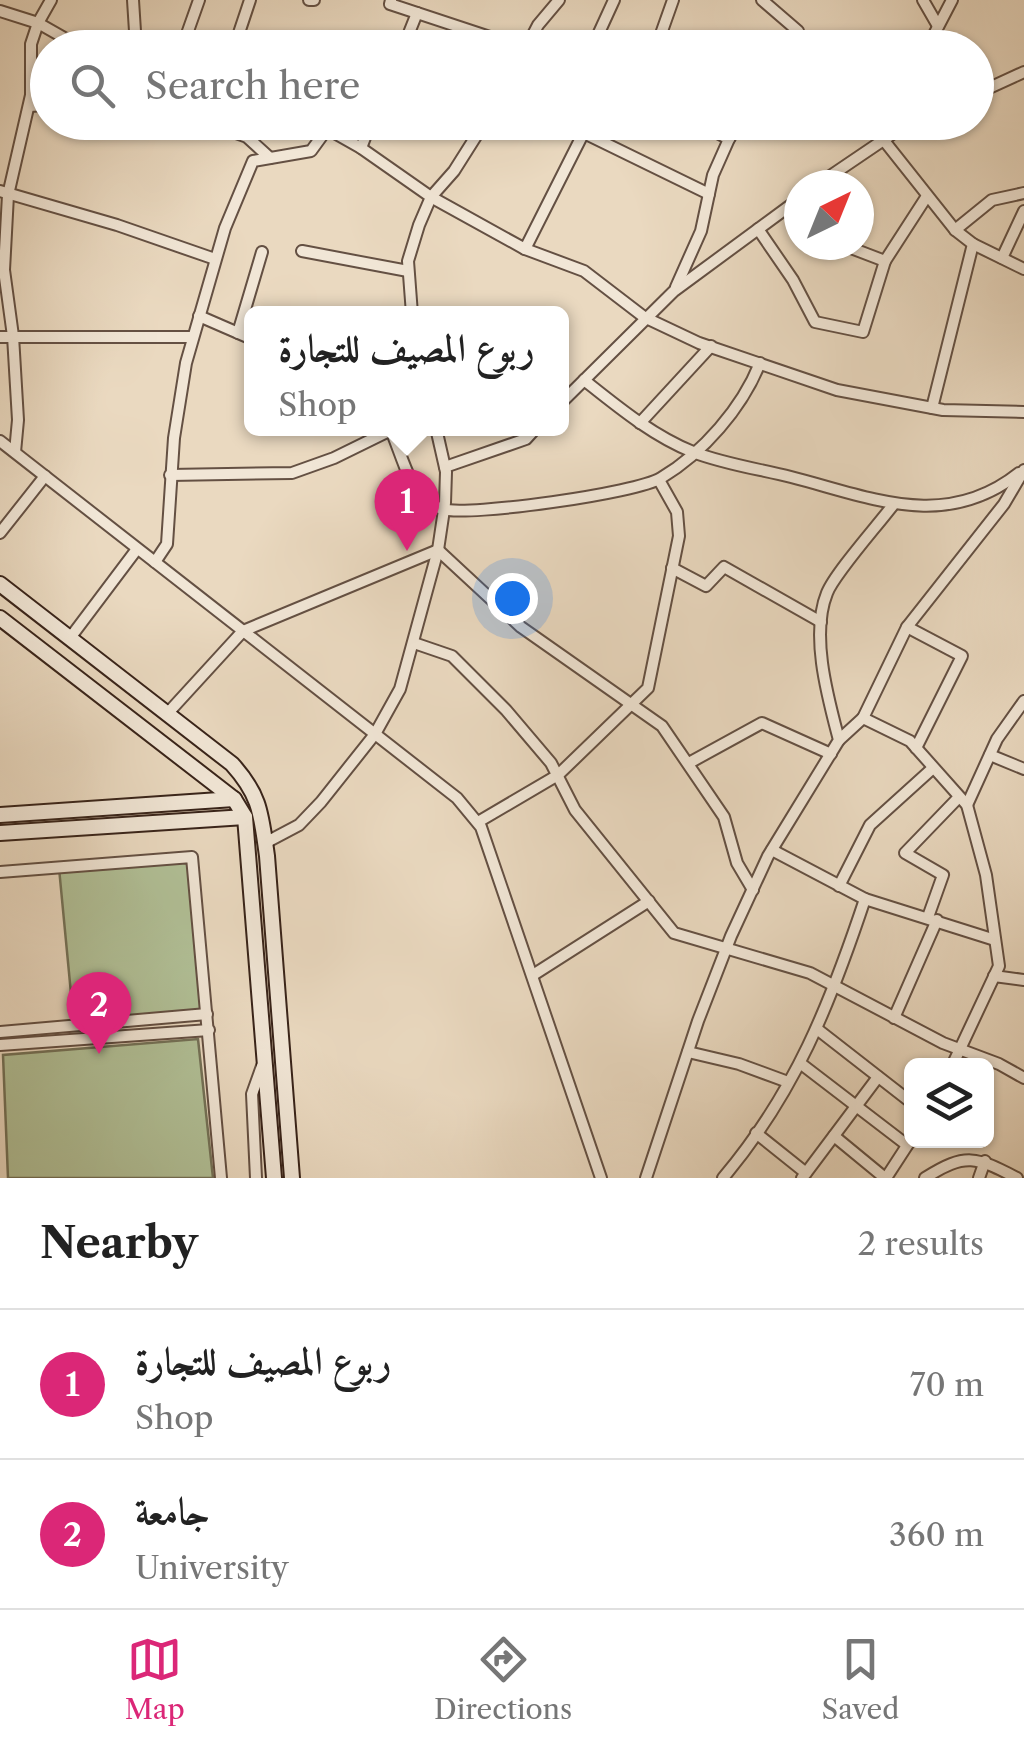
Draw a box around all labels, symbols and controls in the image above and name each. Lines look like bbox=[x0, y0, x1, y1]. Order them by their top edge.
search box bbox=[30, 30, 994, 140]
icon: search bbox=[65, 58, 120, 113]
text: Search here bbox=[145, 62, 360, 109]
north arrow bbox=[784, 170, 874, 260]
popup bbox=[244, 306, 569, 436]
text: ربوع المصيف للتجارة bbox=[278, 324, 535, 371]
text: Shop bbox=[278, 385, 357, 424]
pin: 1 bbox=[374, 468, 440, 551]
your location bbox=[487, 573, 538, 624]
pin: 2 bbox=[66, 972, 132, 1054]
map controls bbox=[904, 1058, 994, 1148]
button: layers bbox=[904, 1058, 994, 1148]
text: Nearby bbox=[40, 1217, 198, 1269]
text: 2 results bbox=[858, 1224, 984, 1263]
text: ربوع المصيف للتجارة bbox=[135, 1337, 392, 1384]
text: 1 bbox=[65, 1365, 80, 1404]
text: 70 m bbox=[910, 1365, 984, 1404]
text: Shop bbox=[135, 1398, 214, 1437]
text: جامعة bbox=[135, 1487, 210, 1534]
text: 2 bbox=[63, 1515, 82, 1554]
text: 360 m bbox=[889, 1515, 984, 1554]
text: University bbox=[135, 1548, 289, 1587]
tab: Map bbox=[125, 1632, 185, 1726]
tab: Directions bbox=[434, 1632, 572, 1726]
tab: Saved bbox=[822, 1632, 899, 1726]

